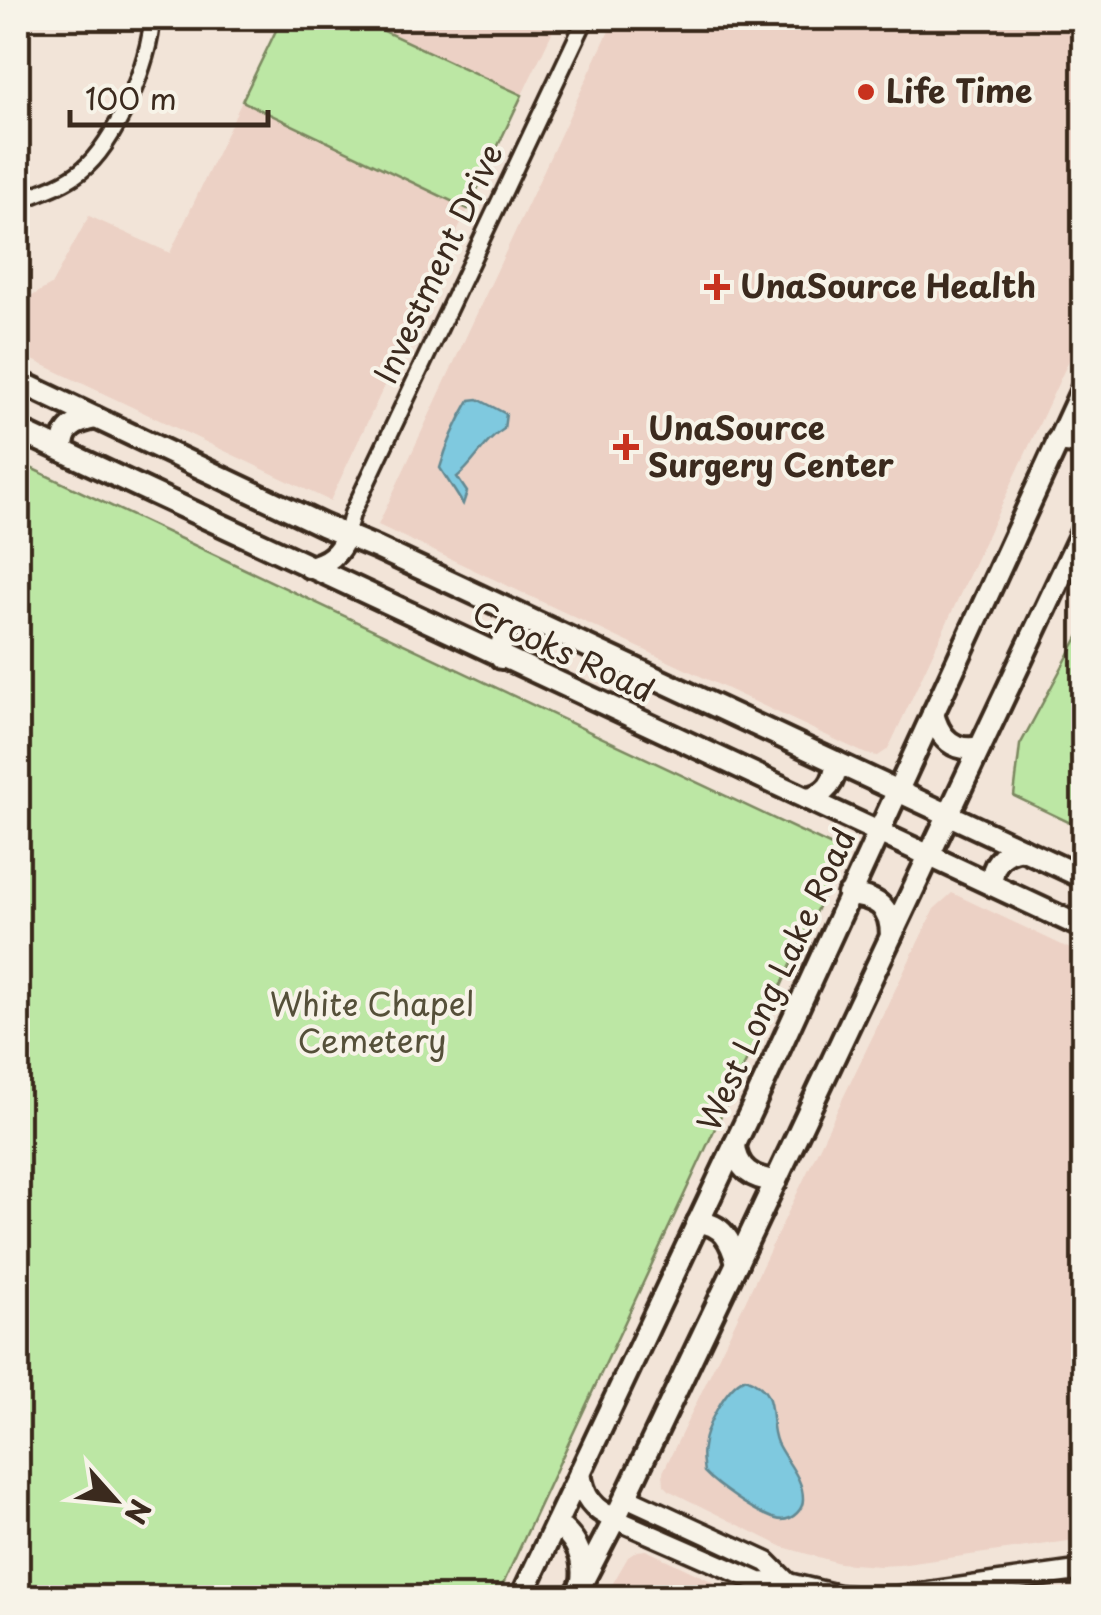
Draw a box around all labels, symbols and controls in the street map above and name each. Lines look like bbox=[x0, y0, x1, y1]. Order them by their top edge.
scale bar bbox=[70, 65, 268, 127]
place label: Life Time bbox=[886, 66, 1032, 114]
text: 100 m bbox=[85, 75, 177, 120]
marker: Life Time bbox=[855, 81, 877, 103]
street label: Investment Drive bbox=[361, 135, 514, 391]
place label: UnaSource Health bbox=[740, 261, 1036, 309]
marker: UnaSource Health bbox=[704, 274, 730, 300]
place label: UnaSource Surgery Center bbox=[648, 403, 894, 488]
marker: UnaSource Surgery Center bbox=[613, 434, 639, 460]
street label: Crooks Road bbox=[465, 587, 663, 713]
street label: West Long Lake Road bbox=[684, 820, 867, 1139]
park label: White Chapel Cemetery bbox=[270, 979, 474, 1064]
north arrow bbox=[65, 1450, 165, 1550]
text: N bbox=[114, 1492, 163, 1532]

